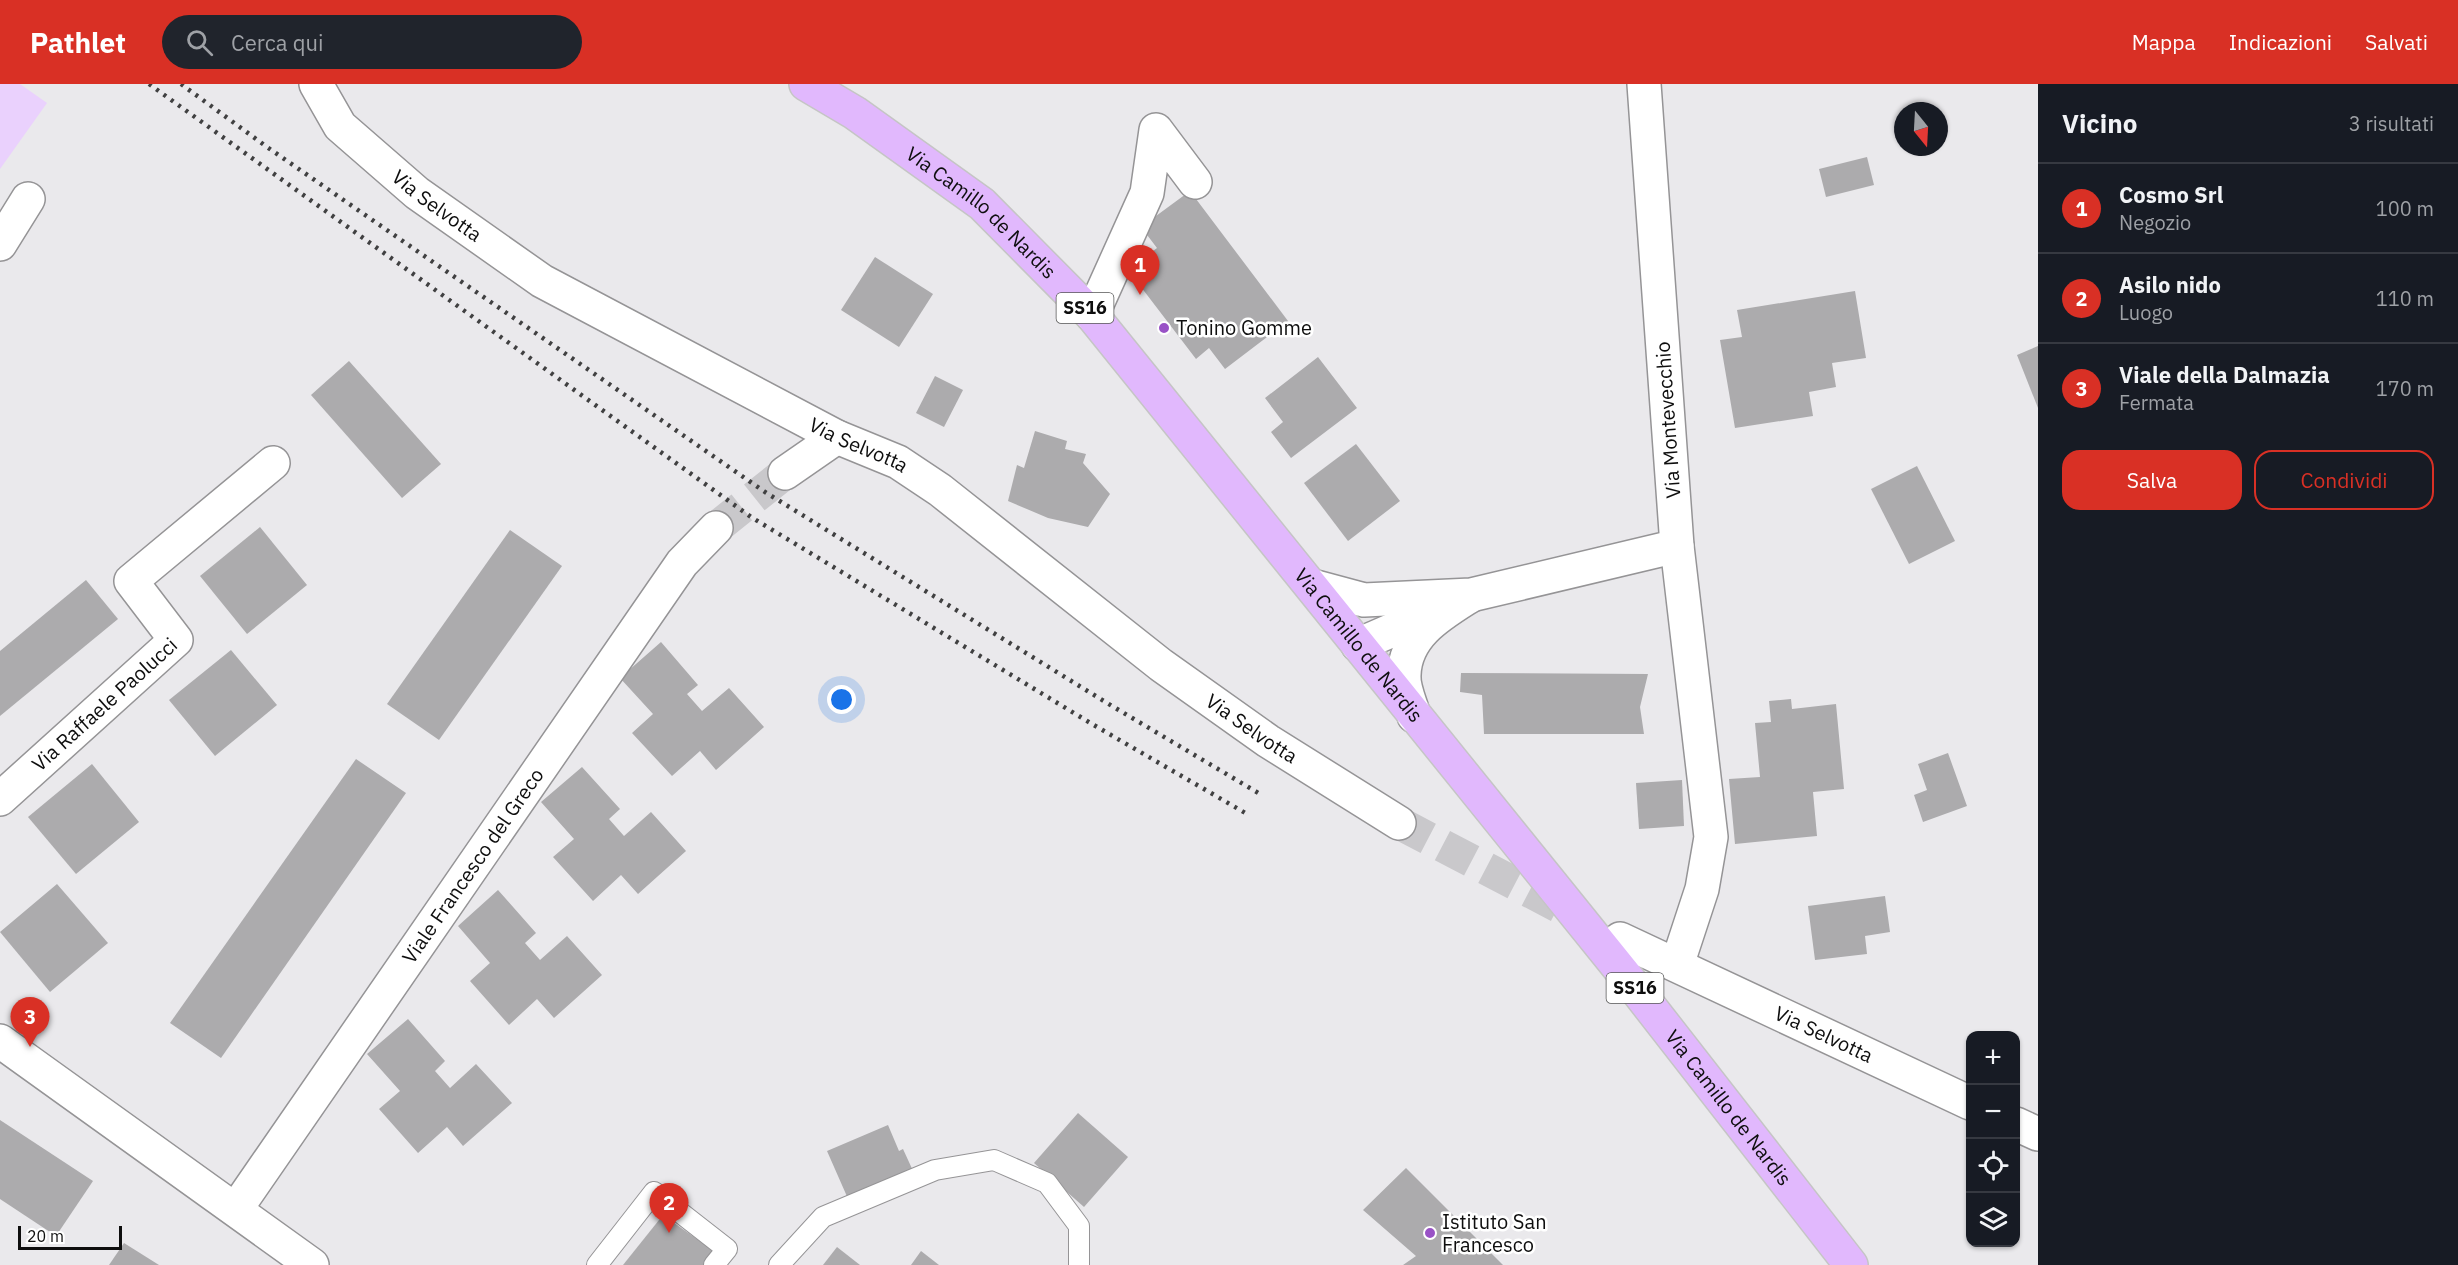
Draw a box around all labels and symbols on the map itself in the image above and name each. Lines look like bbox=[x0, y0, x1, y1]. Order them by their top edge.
north arrow bbox=[1894, 102, 1948, 156]
street label: Via Camillo de Nardis bbox=[901, 140, 1062, 284]
street label: Via Selvotta bbox=[386, 163, 488, 248]
pin: 1 bbox=[1120, 246, 1160, 295]
road number: SS16 bbox=[1056, 293, 1114, 323]
place label: Tonino Gomme bbox=[1176, 314, 1312, 341]
marker: Tonino Gomme bbox=[1157, 321, 1171, 335]
street label: Via Montevecchio bbox=[1649, 341, 1686, 499]
street label: Via Selvotta bbox=[804, 411, 914, 479]
street label: Via Camillo de Nardis bbox=[1289, 562, 1429, 728]
street label: Via Raffaele Paolucci bbox=[26, 631, 183, 777]
your location bbox=[827, 685, 856, 714]
street label: Via Selvotta bbox=[1201, 687, 1303, 769]
street label: Viale Francesco del Greco bbox=[396, 763, 549, 969]
road number: SS16 bbox=[1606, 973, 1664, 1003]
pin: 3 bbox=[10, 998, 50, 1047]
street label: Via Selvotta bbox=[1770, 999, 1878, 1069]
street label: Via Camillo de Nardis bbox=[1660, 1024, 1798, 1191]
pin: 2 bbox=[650, 1184, 688, 1233]
place label: Istituto San Francesco bbox=[1442, 1208, 1547, 1258]
scale bar bbox=[18, 1223, 122, 1250]
marker: Istituto San Francesco bbox=[1423, 1226, 1437, 1240]

